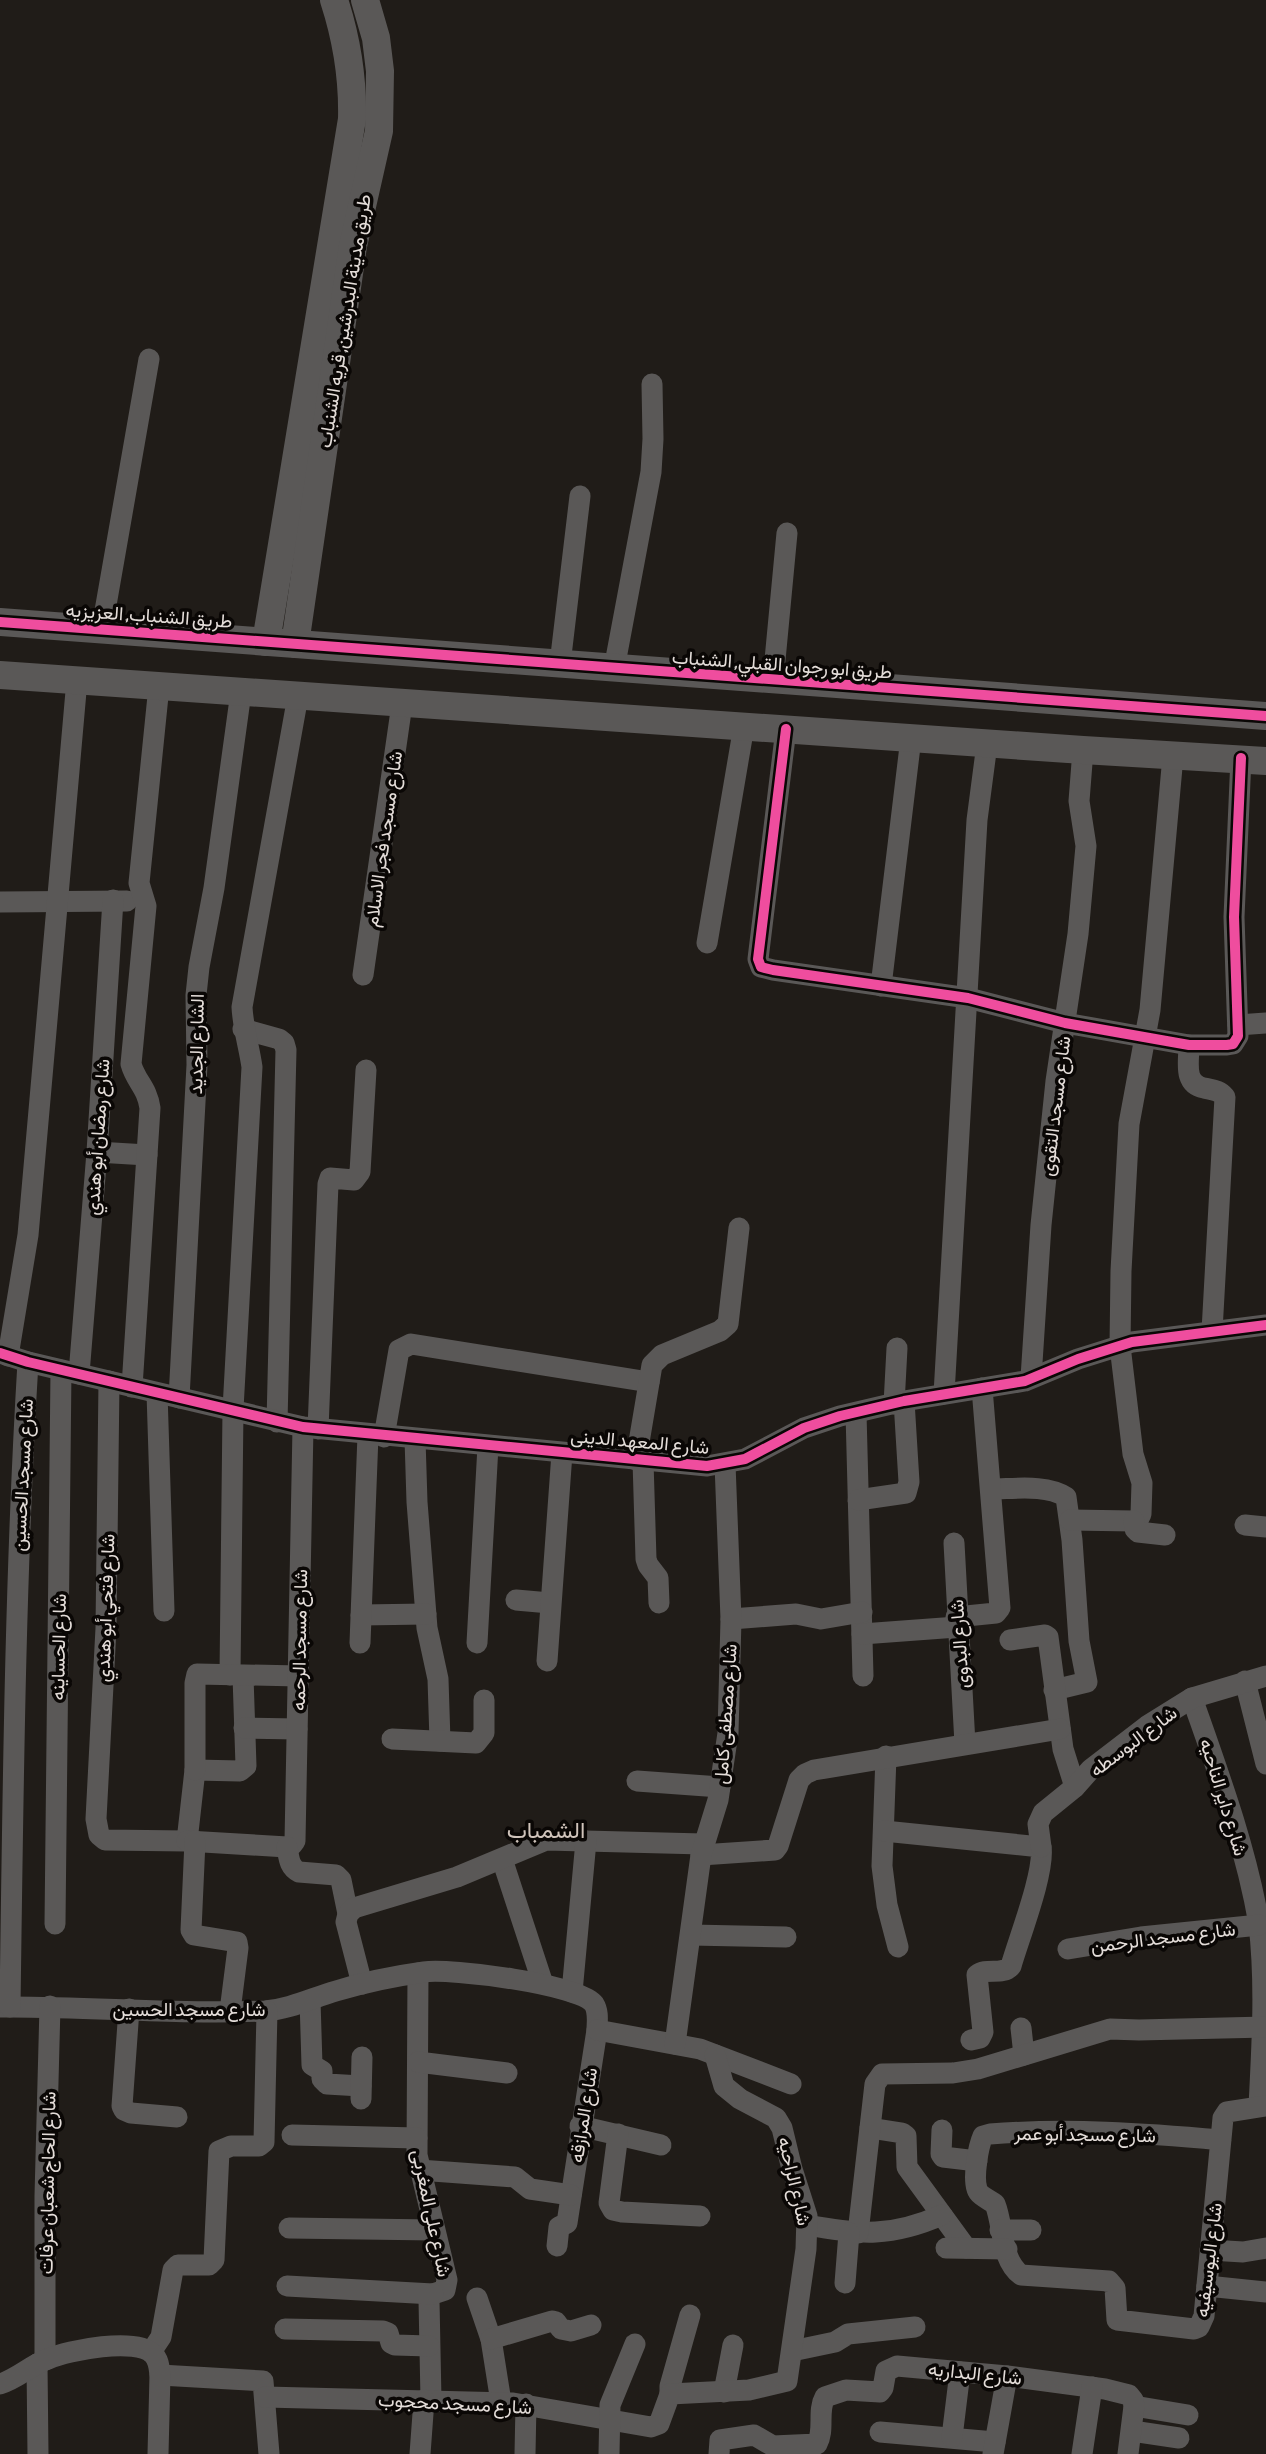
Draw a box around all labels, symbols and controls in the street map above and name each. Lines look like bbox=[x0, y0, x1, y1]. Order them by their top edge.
street label: طريق مدينة البدرشين, قريه الشنباب bbox=[313, 193, 376, 450]
street label: طريق الشنباب, العزيزيه bbox=[65, 598, 233, 633]
street label: طريق ابو رجوان القبلي, الشنباب bbox=[671, 645, 893, 688]
street label: شارع مسجد فجر الاسلام bbox=[360, 750, 408, 929]
street label: الشارع الجديد bbox=[184, 993, 210, 1095]
street label: شارع مسجد التقوى bbox=[1035, 1035, 1077, 1178]
street label: شارع رمضان أبو هندي bbox=[81, 1058, 118, 1216]
street label: شارع مسجد الحسين bbox=[7, 1398, 39, 1552]
street label: شارع المعهد الدينى bbox=[569, 1424, 710, 1460]
street label: شارع فتحي أبو هندي bbox=[91, 1533, 124, 1683]
street label: شارع مسجد الرحمه bbox=[287, 1569, 313, 1711]
street label: شارع الحساينه bbox=[46, 1593, 72, 1701]
street label: شارع البدوى bbox=[945, 1599, 975, 1689]
street label: شارع مصطفى كامل bbox=[709, 1643, 743, 1785]
street label: شارع البوسطه bbox=[1085, 1701, 1182, 1782]
street label: شارع داير الناحيه bbox=[1194, 1736, 1252, 1859]
district label: الشمباب bbox=[507, 1817, 585, 1843]
street label: شارع مسجد الرحمن bbox=[1089, 1917, 1237, 1959]
street label: شارع مسجد الحسين bbox=[113, 1998, 265, 2022]
street label: شارع المرازقه bbox=[565, 2066, 603, 2164]
street label: شارع الحاج شعبان عرفات bbox=[34, 2091, 62, 2275]
street label: شارع مسجد أبو عمر bbox=[1013, 2122, 1156, 2148]
street label: شارع الراحيه bbox=[772, 2134, 816, 2228]
street label: شارع على المغربى bbox=[406, 2147, 456, 2279]
street label: شارع اليوسيفيه bbox=[1190, 2202, 1228, 2319]
street label: شارع البداريه bbox=[927, 2357, 1023, 2391]
street label: شارع مسجد محجوب bbox=[378, 2388, 532, 2420]

